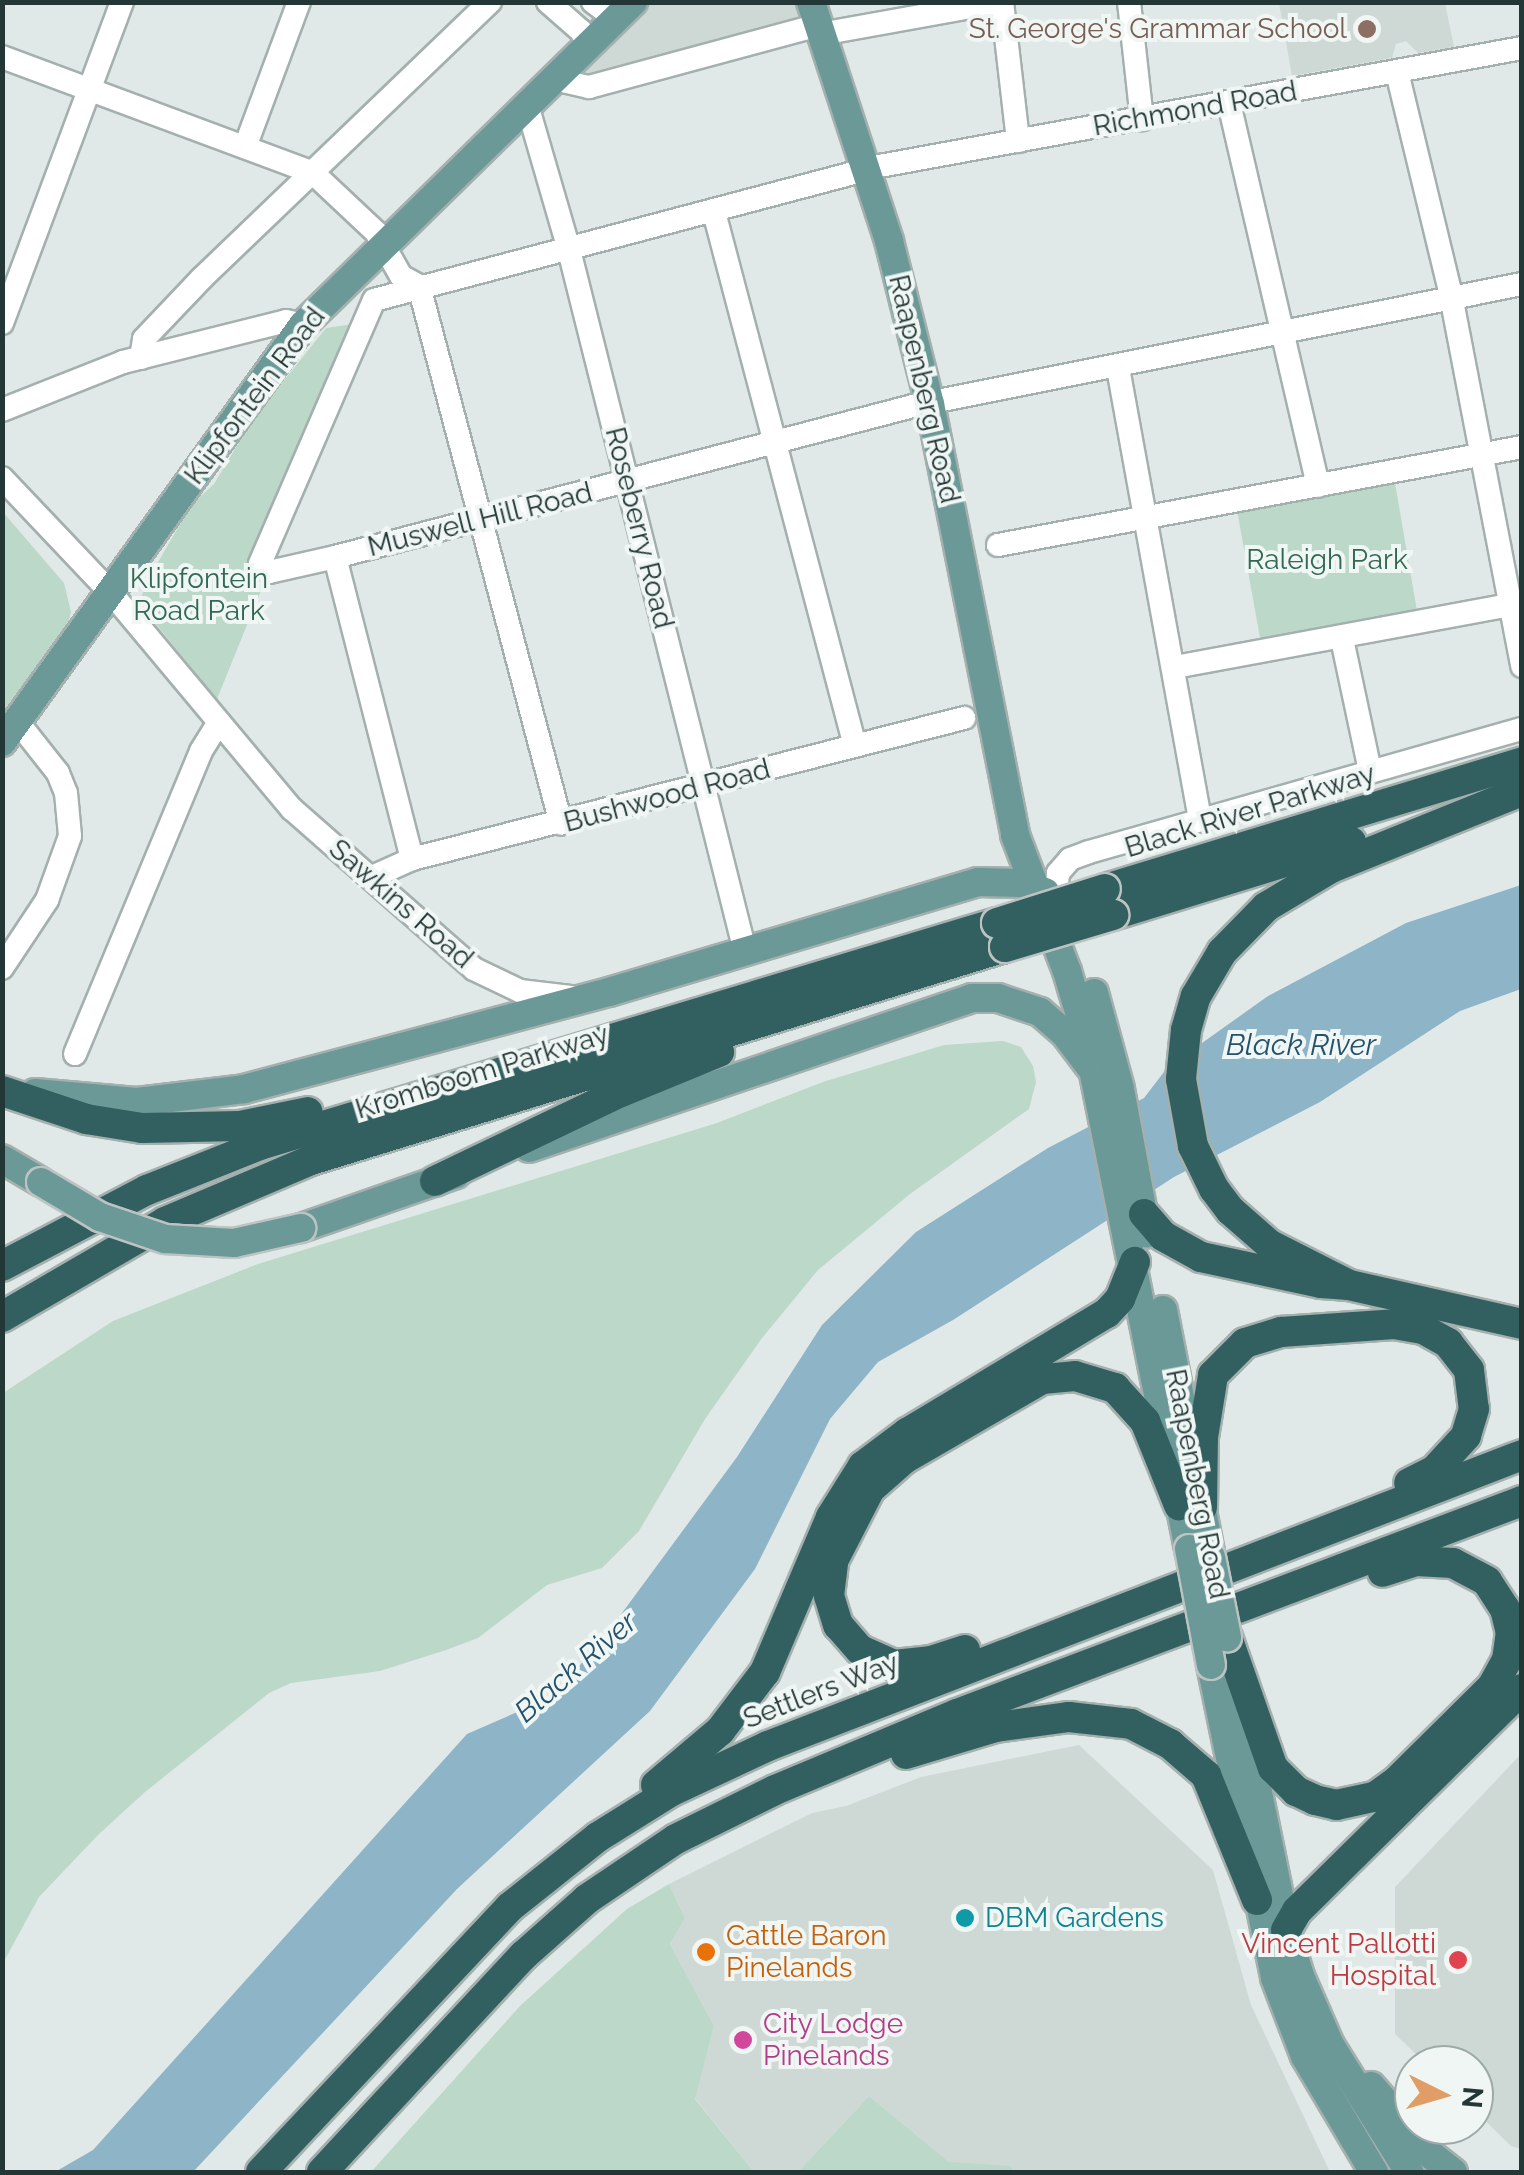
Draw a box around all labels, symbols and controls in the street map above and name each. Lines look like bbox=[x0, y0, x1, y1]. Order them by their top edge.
place label: St. George's Grammar School bbox=[968, 12, 1347, 46]
marker: St. George's Grammar School bbox=[1356, 18, 1378, 40]
street label: Richmond Road bbox=[1090, 75, 1300, 143]
street label: Raapenberg Road bbox=[881, 272, 967, 506]
street label: Klipfontein Road bbox=[178, 301, 332, 491]
street label: Roseberry Road bbox=[598, 423, 680, 633]
street label: Muswell Hill Road bbox=[363, 476, 597, 564]
park label: Raleigh Park bbox=[1246, 543, 1408, 577]
park label: Klipfontein Road Park bbox=[130, 562, 268, 628]
street label: Bushwood Road bbox=[560, 752, 774, 840]
street label: Black River Parkway bbox=[1121, 757, 1379, 865]
street label: Sawkins Road bbox=[322, 832, 480, 976]
street label: Kromboom Parkway bbox=[351, 1018, 613, 1126]
water label: Black River bbox=[1226, 1027, 1376, 1063]
street label: Raapenberg Road bbox=[1158, 1366, 1236, 1602]
water label: Black River bbox=[507, 1604, 645, 1730]
street label: Settlers Way bbox=[738, 1646, 904, 1736]
place label: DBM Gardens bbox=[985, 1901, 1164, 1935]
marker: DBM Gardens bbox=[954, 1907, 976, 1929]
place label: Cattle Baron Pinelands bbox=[726, 1919, 887, 1985]
place label: Vincent Pallotti Hospital bbox=[1241, 1927, 1436, 1993]
marker: Cattle Baron Pinelands bbox=[695, 1941, 717, 1963]
marker: Vincent Pallotti Hospital bbox=[1445, 1947, 1471, 1973]
place label: City Lodge Pinelands bbox=[763, 2007, 904, 2073]
marker: City Lodge Pinelands bbox=[732, 2029, 754, 2051]
north arrow bbox=[1394, 2045, 1494, 2145]
text: N bbox=[1455, 2085, 1490, 2110]

